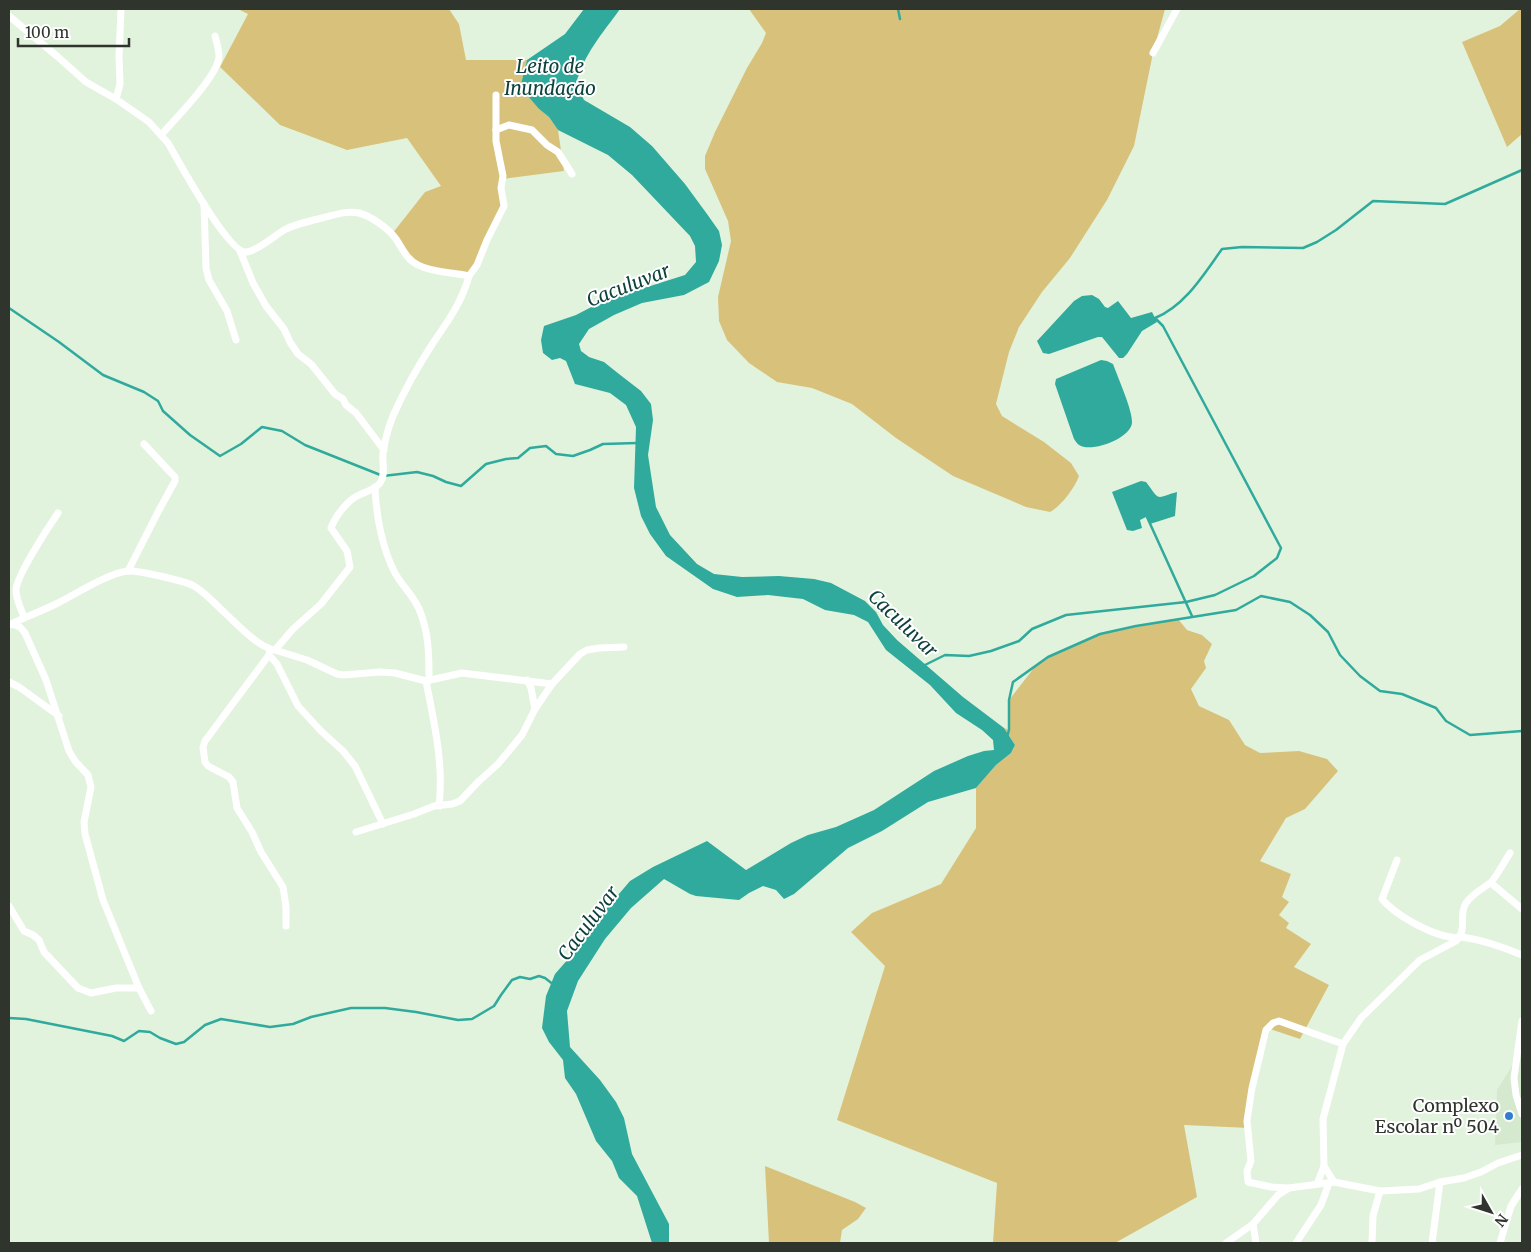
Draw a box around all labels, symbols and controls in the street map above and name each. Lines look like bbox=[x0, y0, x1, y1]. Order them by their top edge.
scale bar bbox=[18, 15, 129, 47]
text: 100 m bbox=[25, 23, 69, 42]
water label: Leito de Inundação bbox=[504, 54, 596, 100]
water label: Caculuvar bbox=[583, 258, 673, 312]
water label: Caculuvar bbox=[863, 584, 943, 662]
water label: Caculuvar bbox=[552, 881, 624, 965]
place label: Complexo Escolar nº 504 bbox=[1375, 1094, 1499, 1138]
marker: Complexo Escolar nº 504 bbox=[1503, 1110, 1515, 1122]
north arrow bbox=[1466, 1187, 1516, 1237]
text: N bbox=[1491, 1210, 1512, 1230]

